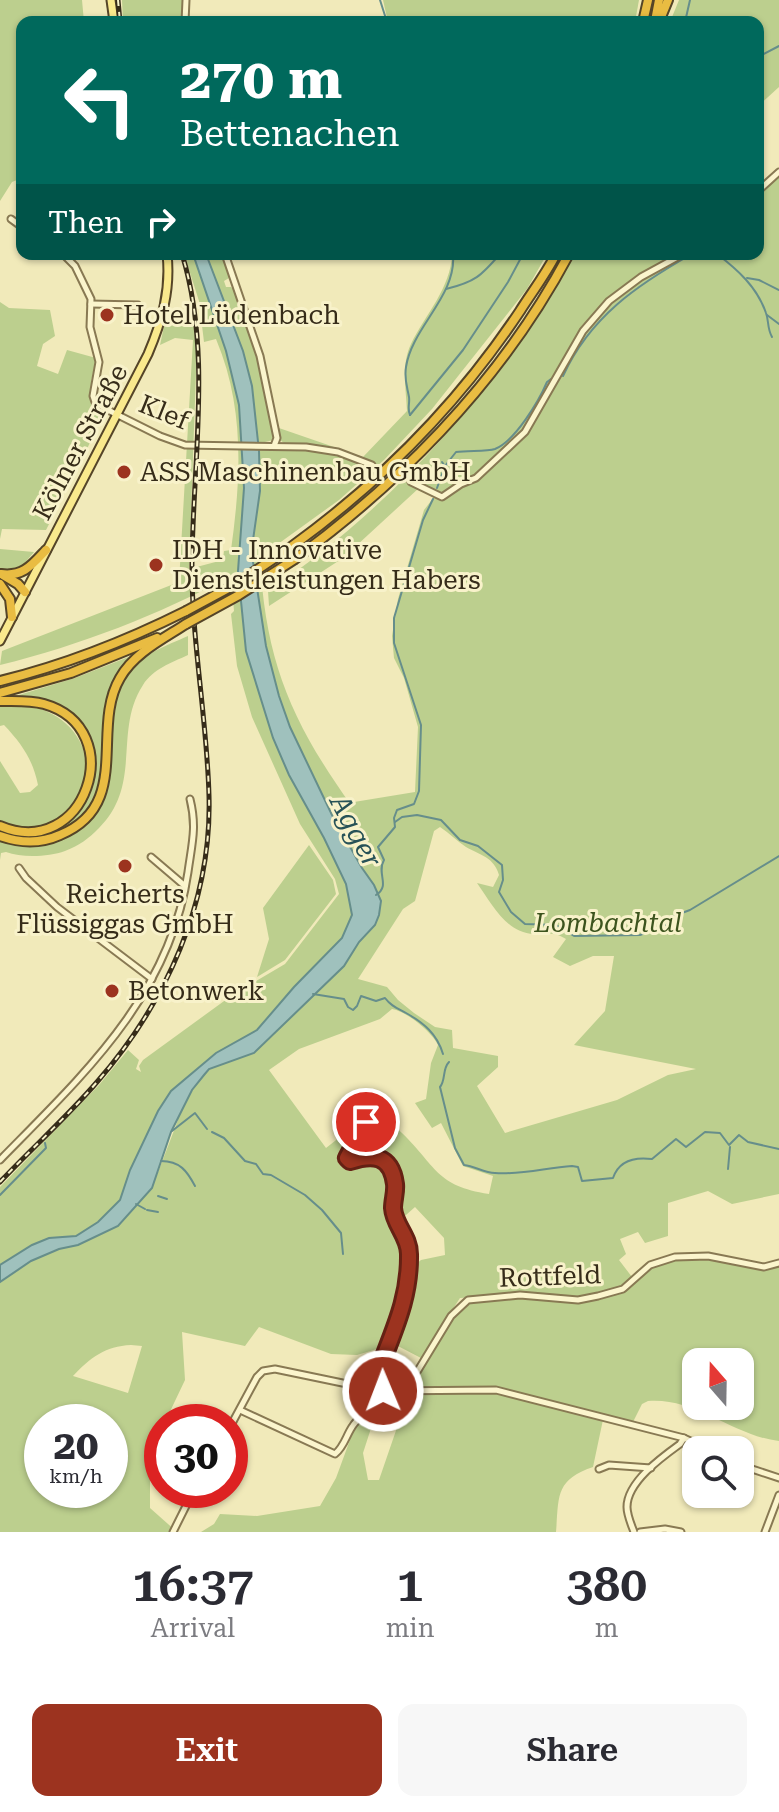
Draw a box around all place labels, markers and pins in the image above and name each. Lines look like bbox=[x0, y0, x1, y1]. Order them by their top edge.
place label: Hotel Lüdenbach bbox=[123, 300, 340, 330]
marker: Hotel Lüdenbach bbox=[98, 306, 116, 324]
place label: ASS Maschinenbau GmbH bbox=[140, 457, 471, 487]
marker: ASS Maschinenbau GmbH bbox=[115, 463, 133, 481]
place label: IDH - Innovative Dienstleistungen Habers bbox=[172, 535, 481, 595]
marker: IDH - Innovative Dienstleistungen Habers bbox=[147, 556, 165, 574]
marker: Reicherts Flüssiggas GmbH bbox=[116, 857, 134, 875]
place label: Reicherts Flüssiggas GmbH bbox=[16, 879, 234, 939]
place label: Betonwerk bbox=[128, 976, 264, 1006]
marker: Betonwerk bbox=[103, 982, 121, 1000]
pin bbox=[332, 1088, 400, 1156]

